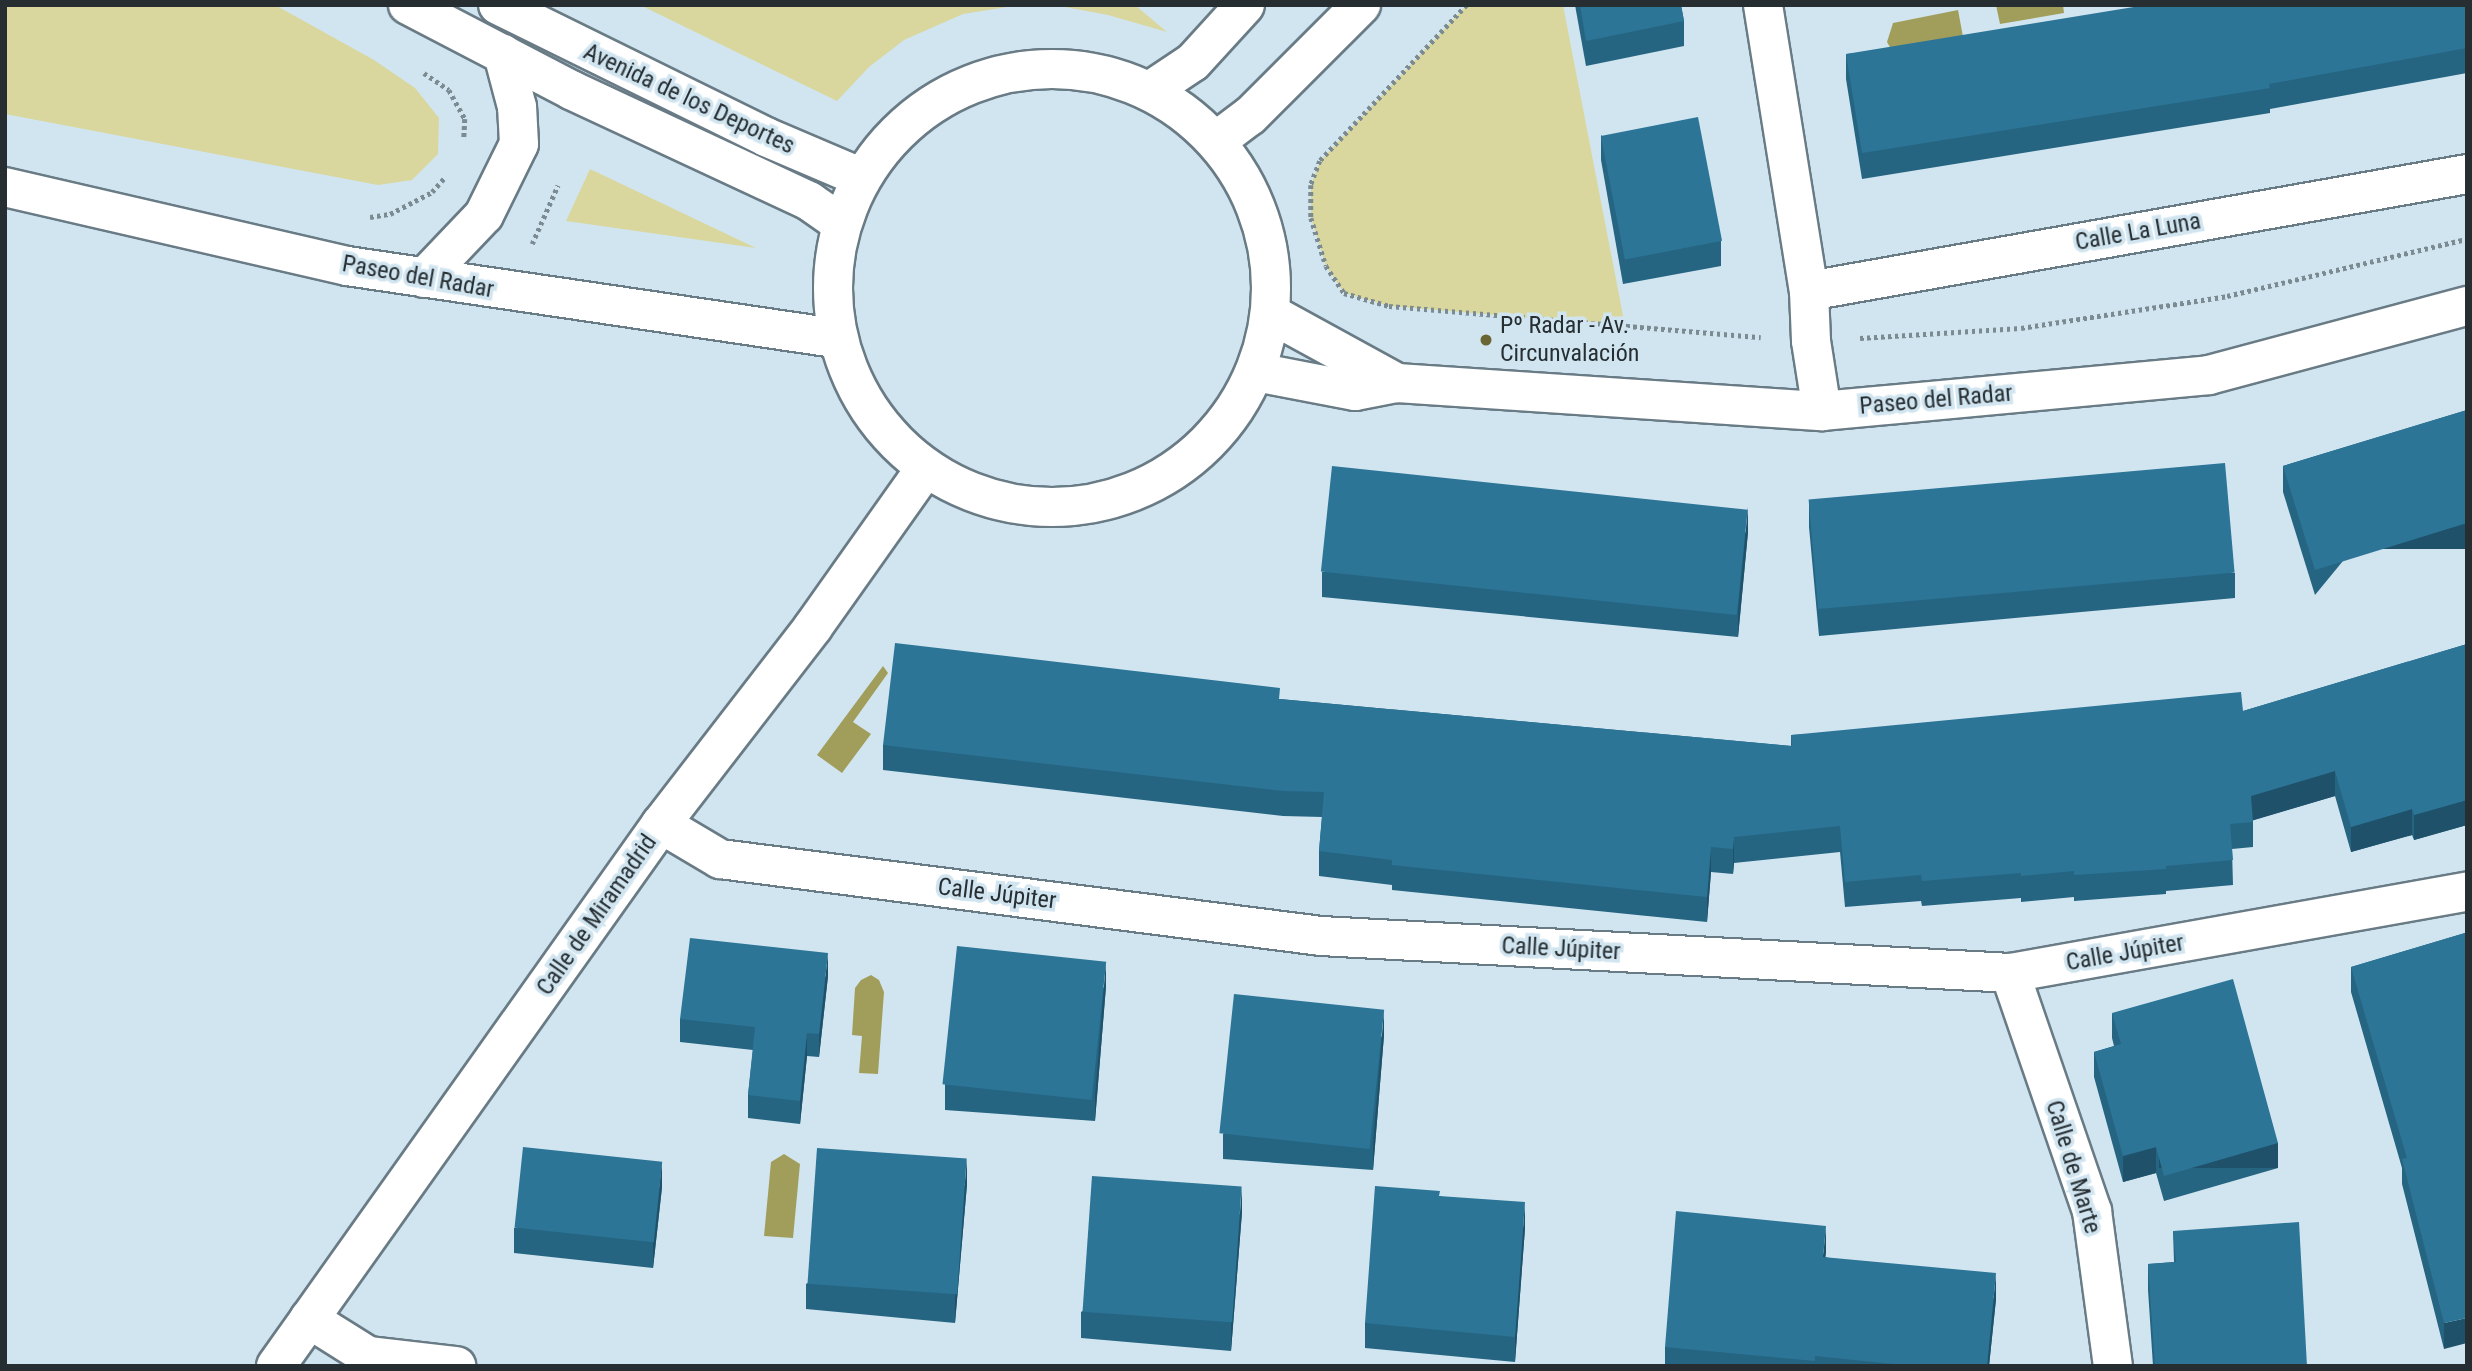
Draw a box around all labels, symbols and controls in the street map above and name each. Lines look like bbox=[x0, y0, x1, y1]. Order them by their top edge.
street label: Avenida de los Deportes bbox=[579, 37, 799, 161]
street label: Calle La Luna bbox=[2073, 207, 2203, 257]
street label: Paseo del Radar bbox=[340, 249, 496, 305]
place label: Pº Radar - Av. Circunvalación bbox=[1500, 312, 1639, 368]
marker: Pº Radar - Av. Circunvalación bbox=[1478, 332, 1494, 348]
street label: Paseo del Radar bbox=[1858, 379, 2014, 421]
street label: Calle de Miramadrid bbox=[531, 829, 663, 1001]
street label: Calle Júpiter bbox=[936, 872, 1058, 916]
street label: Calle Júpiter bbox=[2064, 928, 2186, 978]
street label: Calle Júpiter bbox=[1501, 932, 1621, 966]
street label: Calle de Marte bbox=[2039, 1097, 2107, 1237]

